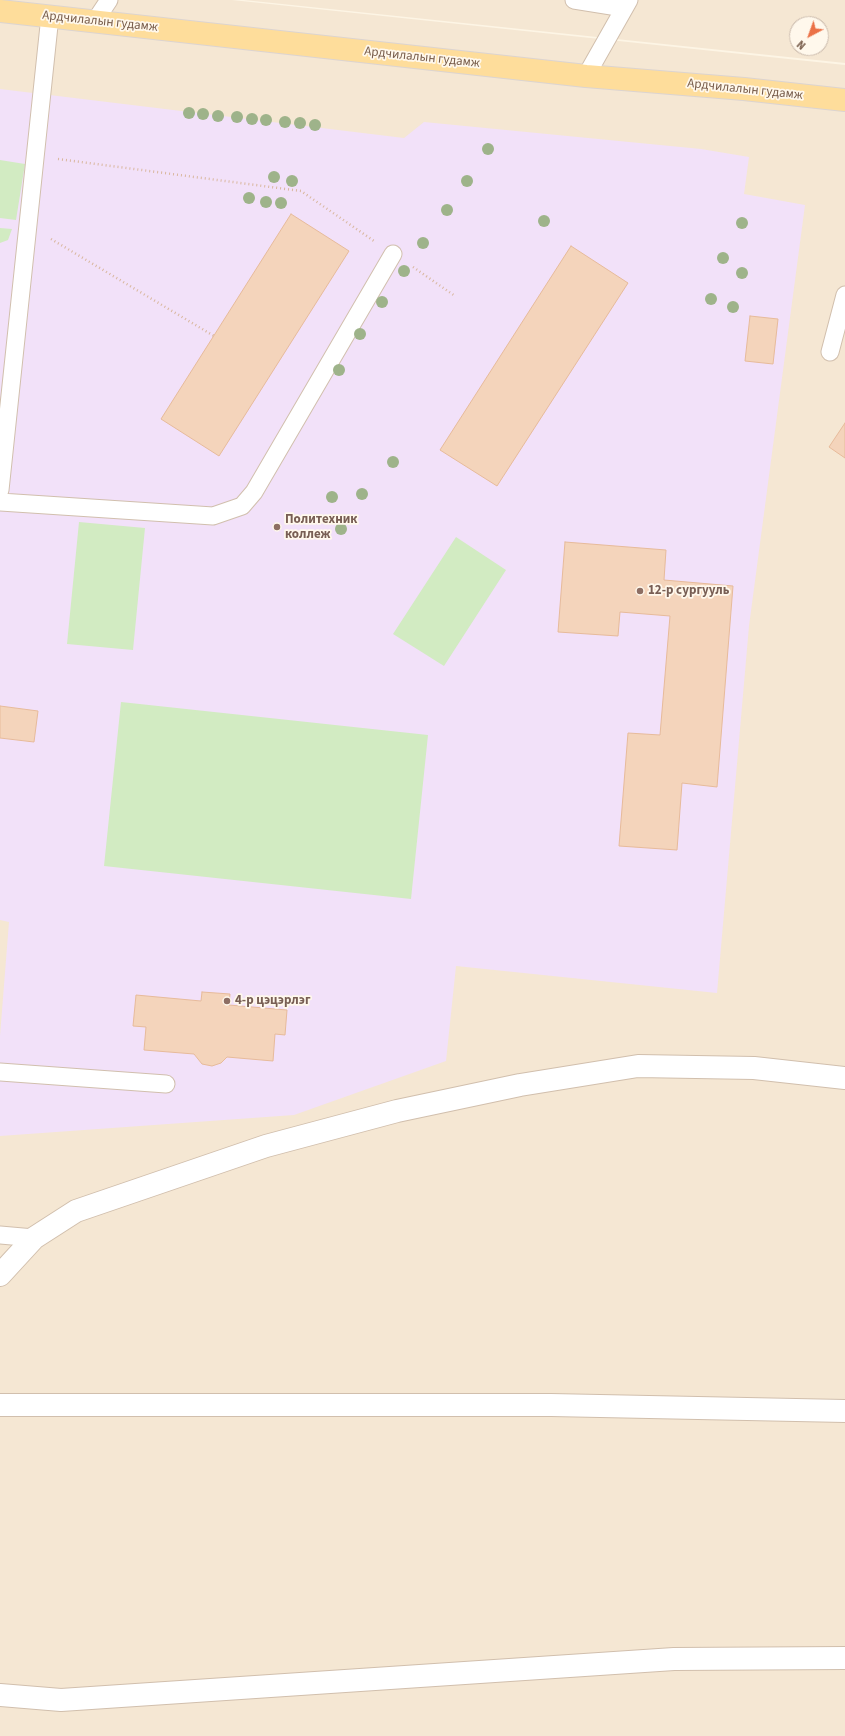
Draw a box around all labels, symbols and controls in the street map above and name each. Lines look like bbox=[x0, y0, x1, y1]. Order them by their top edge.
street label: Ардчилалын гудамж bbox=[41, 8, 159, 36]
north arrow bbox=[789, 16, 829, 56]
text: N bbox=[794, 37, 809, 53]
street label: Ардчилалын гудамж bbox=[363, 44, 481, 72]
street label: Ардчилалын гудамж bbox=[686, 76, 804, 104]
place label: Политехник коллеж bbox=[285, 512, 357, 543]
marker: Политехник коллеж bbox=[272, 522, 282, 532]
place label: 12-р сургууль bbox=[648, 583, 729, 599]
marker: 12-р сургууль bbox=[635, 586, 645, 596]
place label: 4-р цэцэрлэг bbox=[235, 993, 310, 1009]
marker: 4-р цэцэрлэг bbox=[222, 996, 232, 1006]

